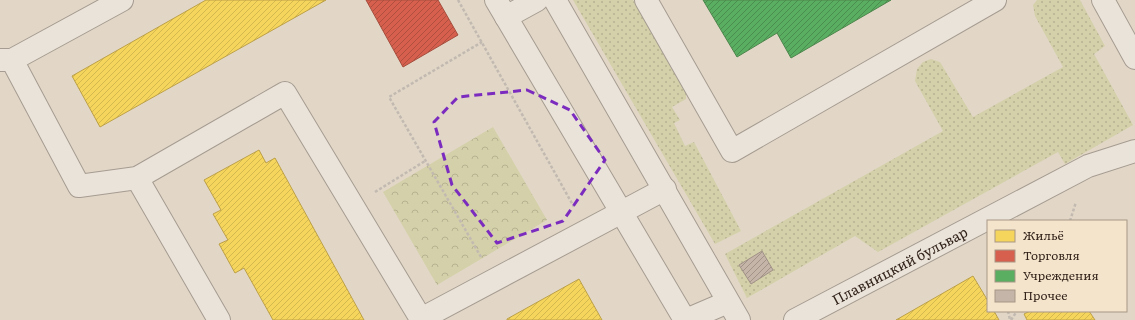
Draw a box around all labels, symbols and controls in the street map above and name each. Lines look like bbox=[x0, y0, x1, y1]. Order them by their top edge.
legend bbox=[987, 220, 1127, 312]
street label: Плавницкий бульвар bbox=[828, 221, 971, 309]
text: Жильё bbox=[1023, 226, 1064, 244]
text: Торговля bbox=[1023, 246, 1080, 264]
text: Учреждения bbox=[1023, 266, 1099, 284]
text: Прочее bbox=[1023, 286, 1067, 304]

